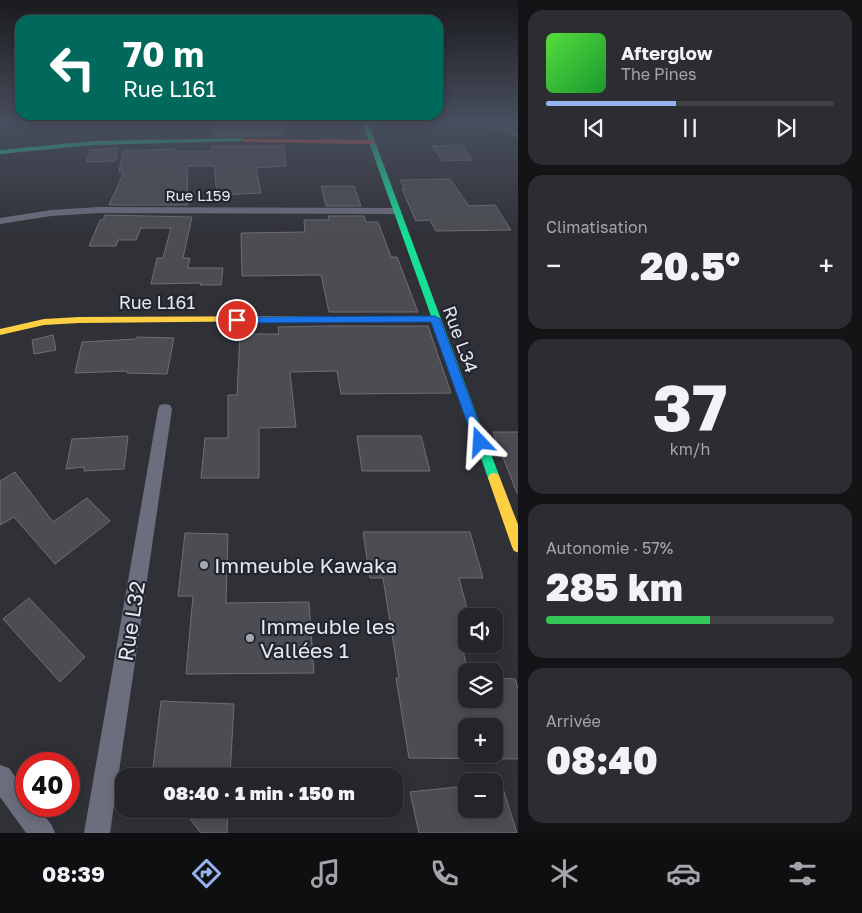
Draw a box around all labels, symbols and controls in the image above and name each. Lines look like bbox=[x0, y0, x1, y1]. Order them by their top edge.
text: 70 m bbox=[123, 33, 204, 75]
icon: left bbox=[40, 35, 105, 100]
text: Afterglow bbox=[621, 41, 712, 64]
text: The Pines bbox=[621, 64, 696, 84]
text: Rue L161 bbox=[123, 75, 216, 102]
icon: previous bbox=[580, 114, 608, 142]
icon: pause bbox=[676, 114, 704, 142]
icon: next bbox=[772, 114, 800, 142]
street label: Rue L159 bbox=[165, 186, 231, 204]
text: Climatisation bbox=[546, 217, 648, 237]
text: 20.5° bbox=[640, 243, 740, 288]
text: − bbox=[546, 249, 561, 282]
text: + bbox=[819, 249, 834, 282]
street label: Rue L161 bbox=[119, 291, 195, 313]
pin bbox=[216, 299, 258, 341]
street label: Rue L34 bbox=[439, 303, 483, 375]
icon: arrive bbox=[223, 306, 251, 334]
text: 37 bbox=[652, 367, 728, 445]
position arrow bbox=[453, 415, 505, 467]
text: km/h bbox=[670, 439, 710, 459]
text: Autonomie · 57% bbox=[546, 538, 673, 558]
place label: Immeuble Kawaka bbox=[214, 552, 397, 578]
marker: Immeuble Kawaka bbox=[198, 559, 210, 571]
text: 285 km bbox=[546, 564, 683, 609]
street label: Rue L32 bbox=[112, 579, 150, 663]
map controls bbox=[458, 608, 503, 818]
button: sound bbox=[458, 608, 503, 653]
place label: Immeuble les Vallées 1 bbox=[260, 613, 395, 663]
marker: Immeuble les Vallées 1 bbox=[244, 632, 256, 644]
button: layers bbox=[458, 663, 503, 708]
text: Arrivée bbox=[546, 711, 601, 731]
button: + bbox=[458, 718, 503, 763]
text: 08:40 bbox=[546, 737, 658, 782]
speed limit sign: 40 bbox=[15, 752, 80, 817]
button: − bbox=[458, 773, 503, 818]
text: 08:40 · 1 min · 150 m bbox=[163, 781, 355, 804]
icon: directions bbox=[189, 856, 224, 891]
icon: music bbox=[308, 856, 343, 891]
icon: phone bbox=[427, 856, 462, 891]
icon: climate bbox=[547, 856, 582, 891]
icon: car bbox=[666, 856, 701, 891]
icon: filters bbox=[785, 856, 820, 891]
text: 08:39 bbox=[42, 860, 105, 887]

